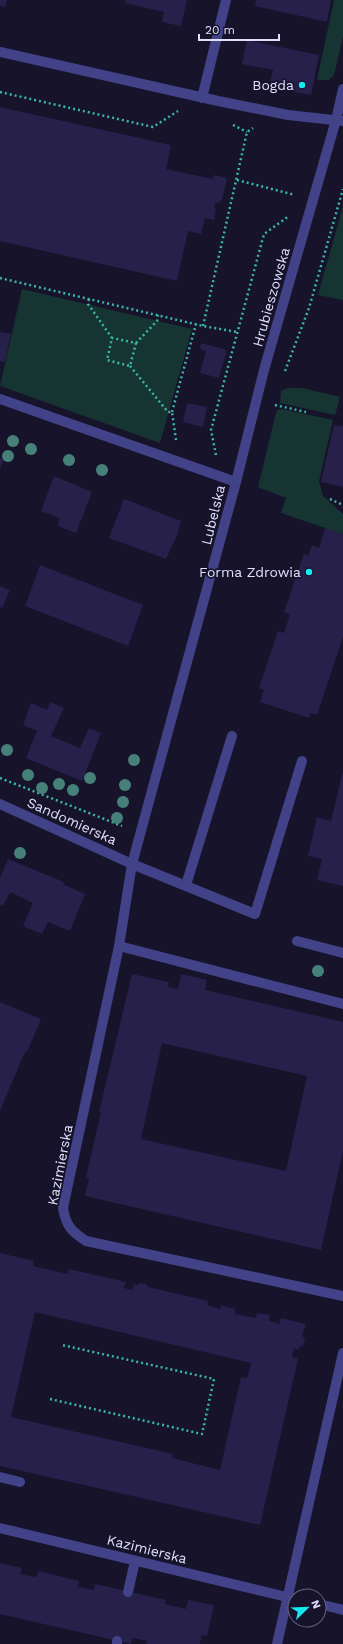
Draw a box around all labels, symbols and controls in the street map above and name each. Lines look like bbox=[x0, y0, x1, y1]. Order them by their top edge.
scale bar bbox=[199, 16, 279, 42]
text: 20 m bbox=[205, 23, 235, 37]
place label: Bogda bbox=[252, 77, 294, 93]
marker: Bogda bbox=[297, 80, 307, 90]
street label: Hrubieszowska bbox=[249, 245, 293, 349]
street label: Lubelska bbox=[198, 483, 228, 547]
place label: Forma Zdrowia bbox=[199, 564, 301, 580]
marker: Forma Zdrowia bbox=[304, 567, 314, 577]
street label: Sandomierska bbox=[25, 794, 119, 848]
street label: Kazimierska bbox=[44, 1123, 76, 1207]
street label: Kazimierska bbox=[105, 1531, 189, 1567]
north arrow bbox=[287, 1588, 327, 1628]
text: N bbox=[308, 1598, 323, 1611]

